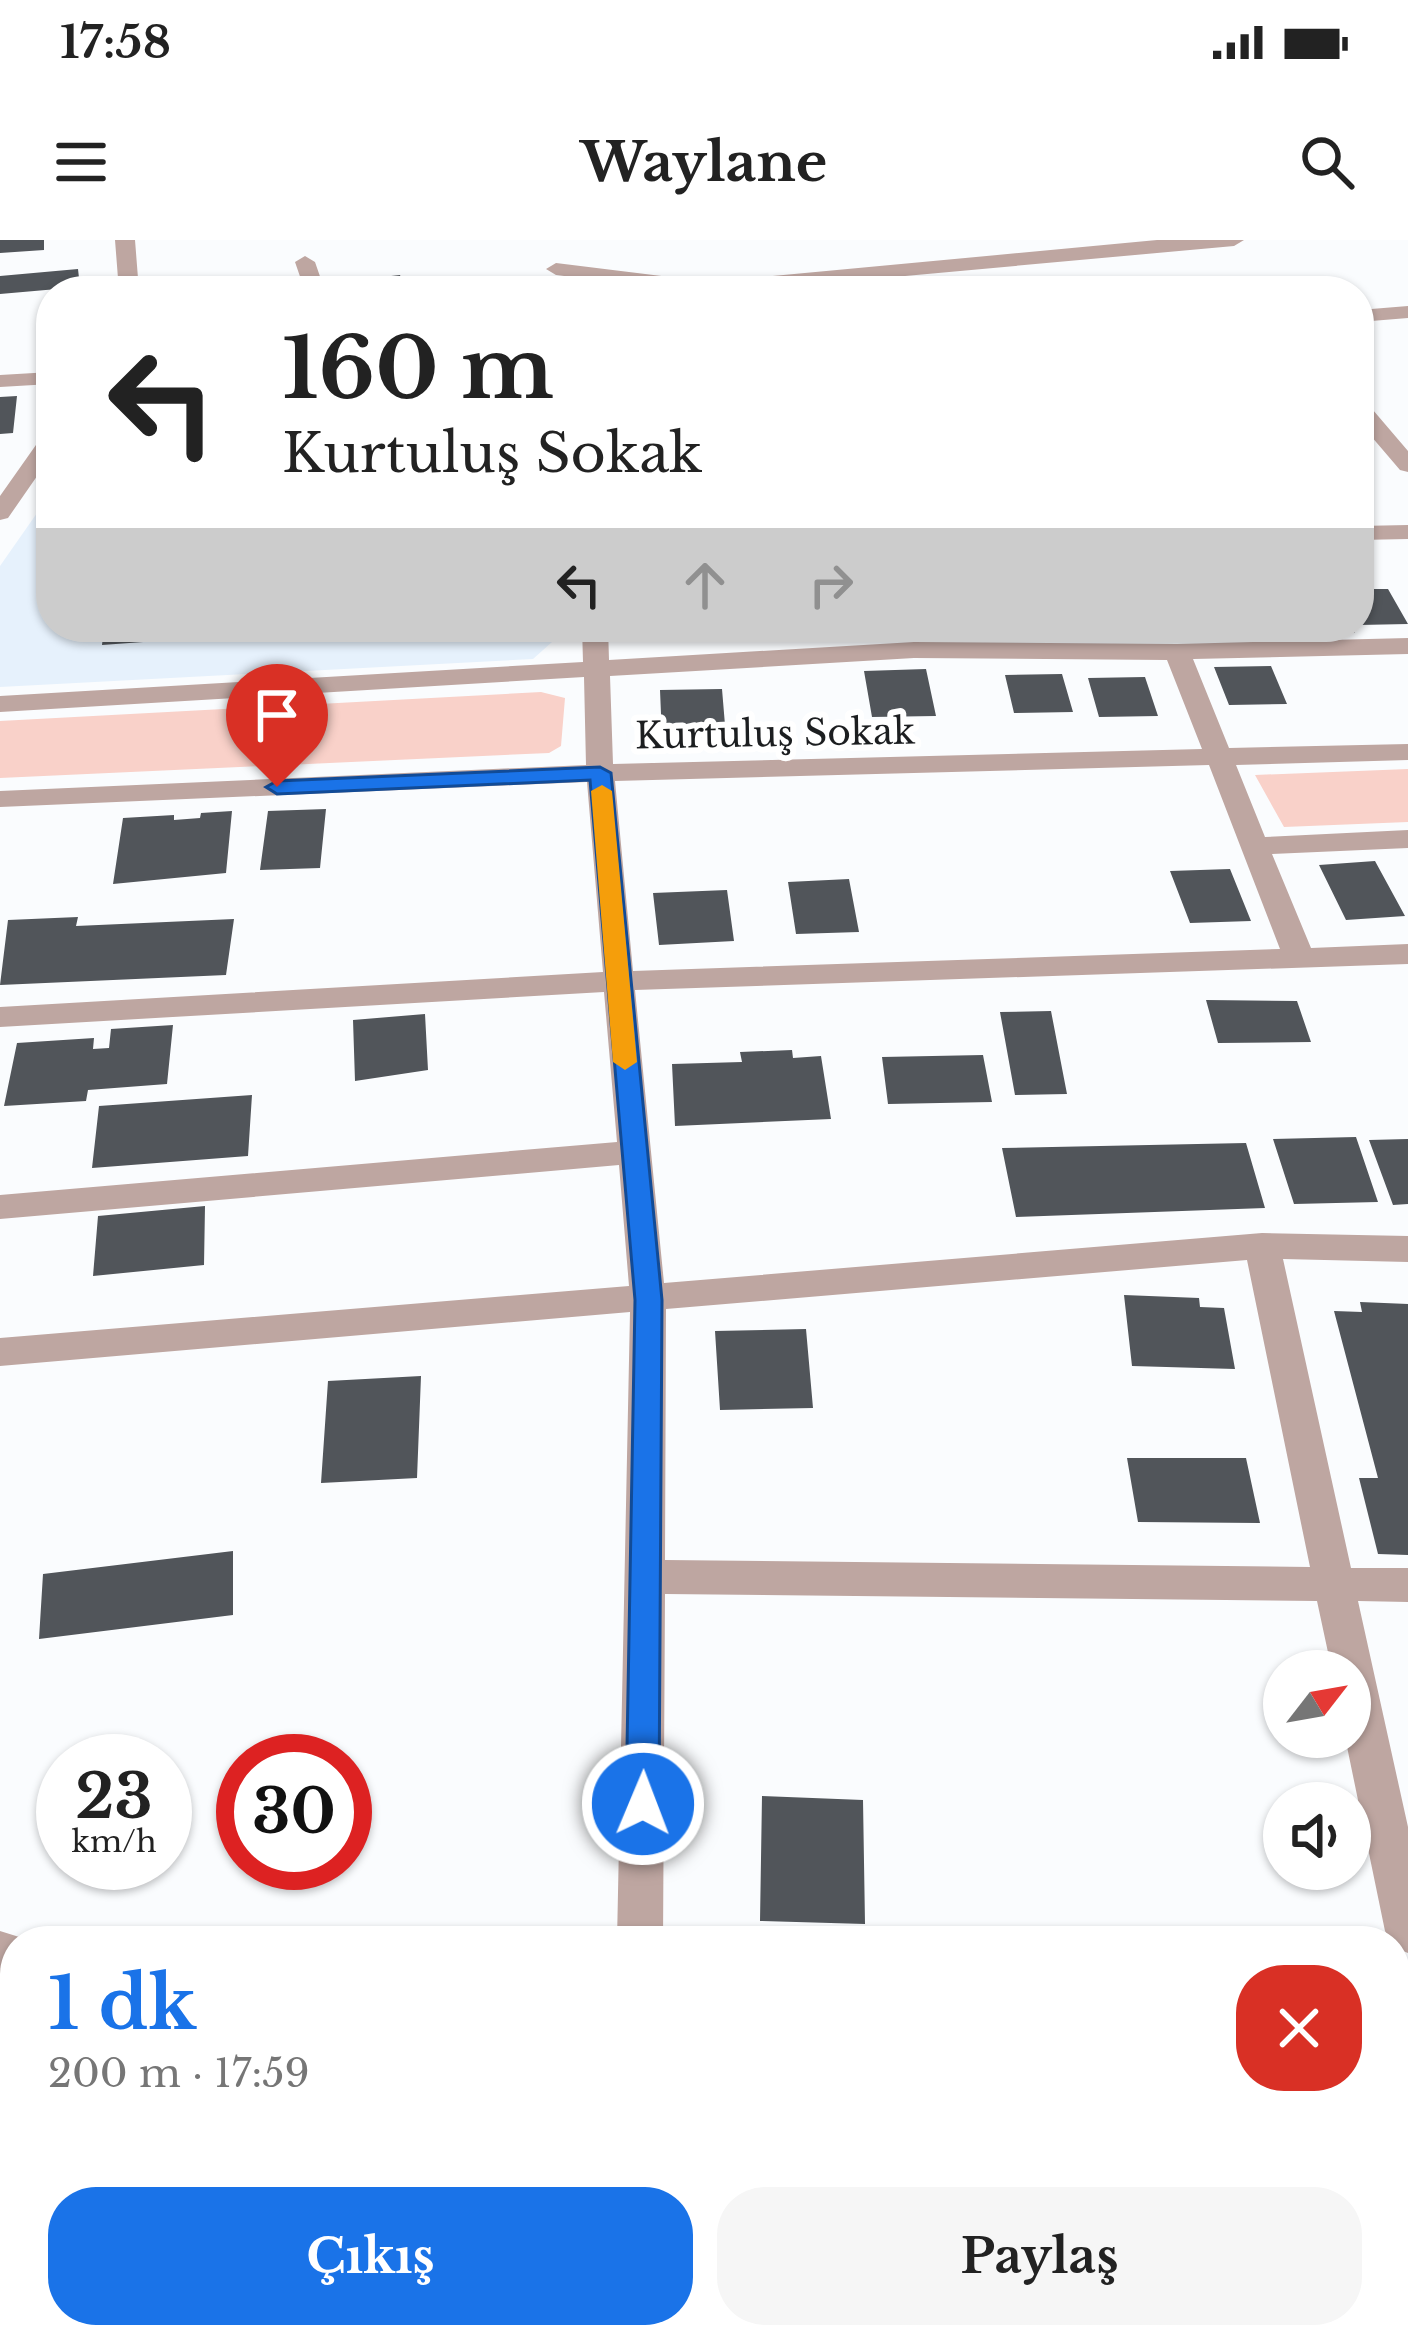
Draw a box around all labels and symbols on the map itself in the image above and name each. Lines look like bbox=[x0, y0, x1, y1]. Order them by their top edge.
pin bbox=[226, 664, 328, 787]
street label: Kurtuluş Sokak bbox=[635, 709, 915, 758]
north arrow bbox=[1263, 1650, 1371, 1758]
speed limit sign: 30 bbox=[216, 1734, 372, 1890]
position arrow bbox=[580, 1741, 706, 1867]

